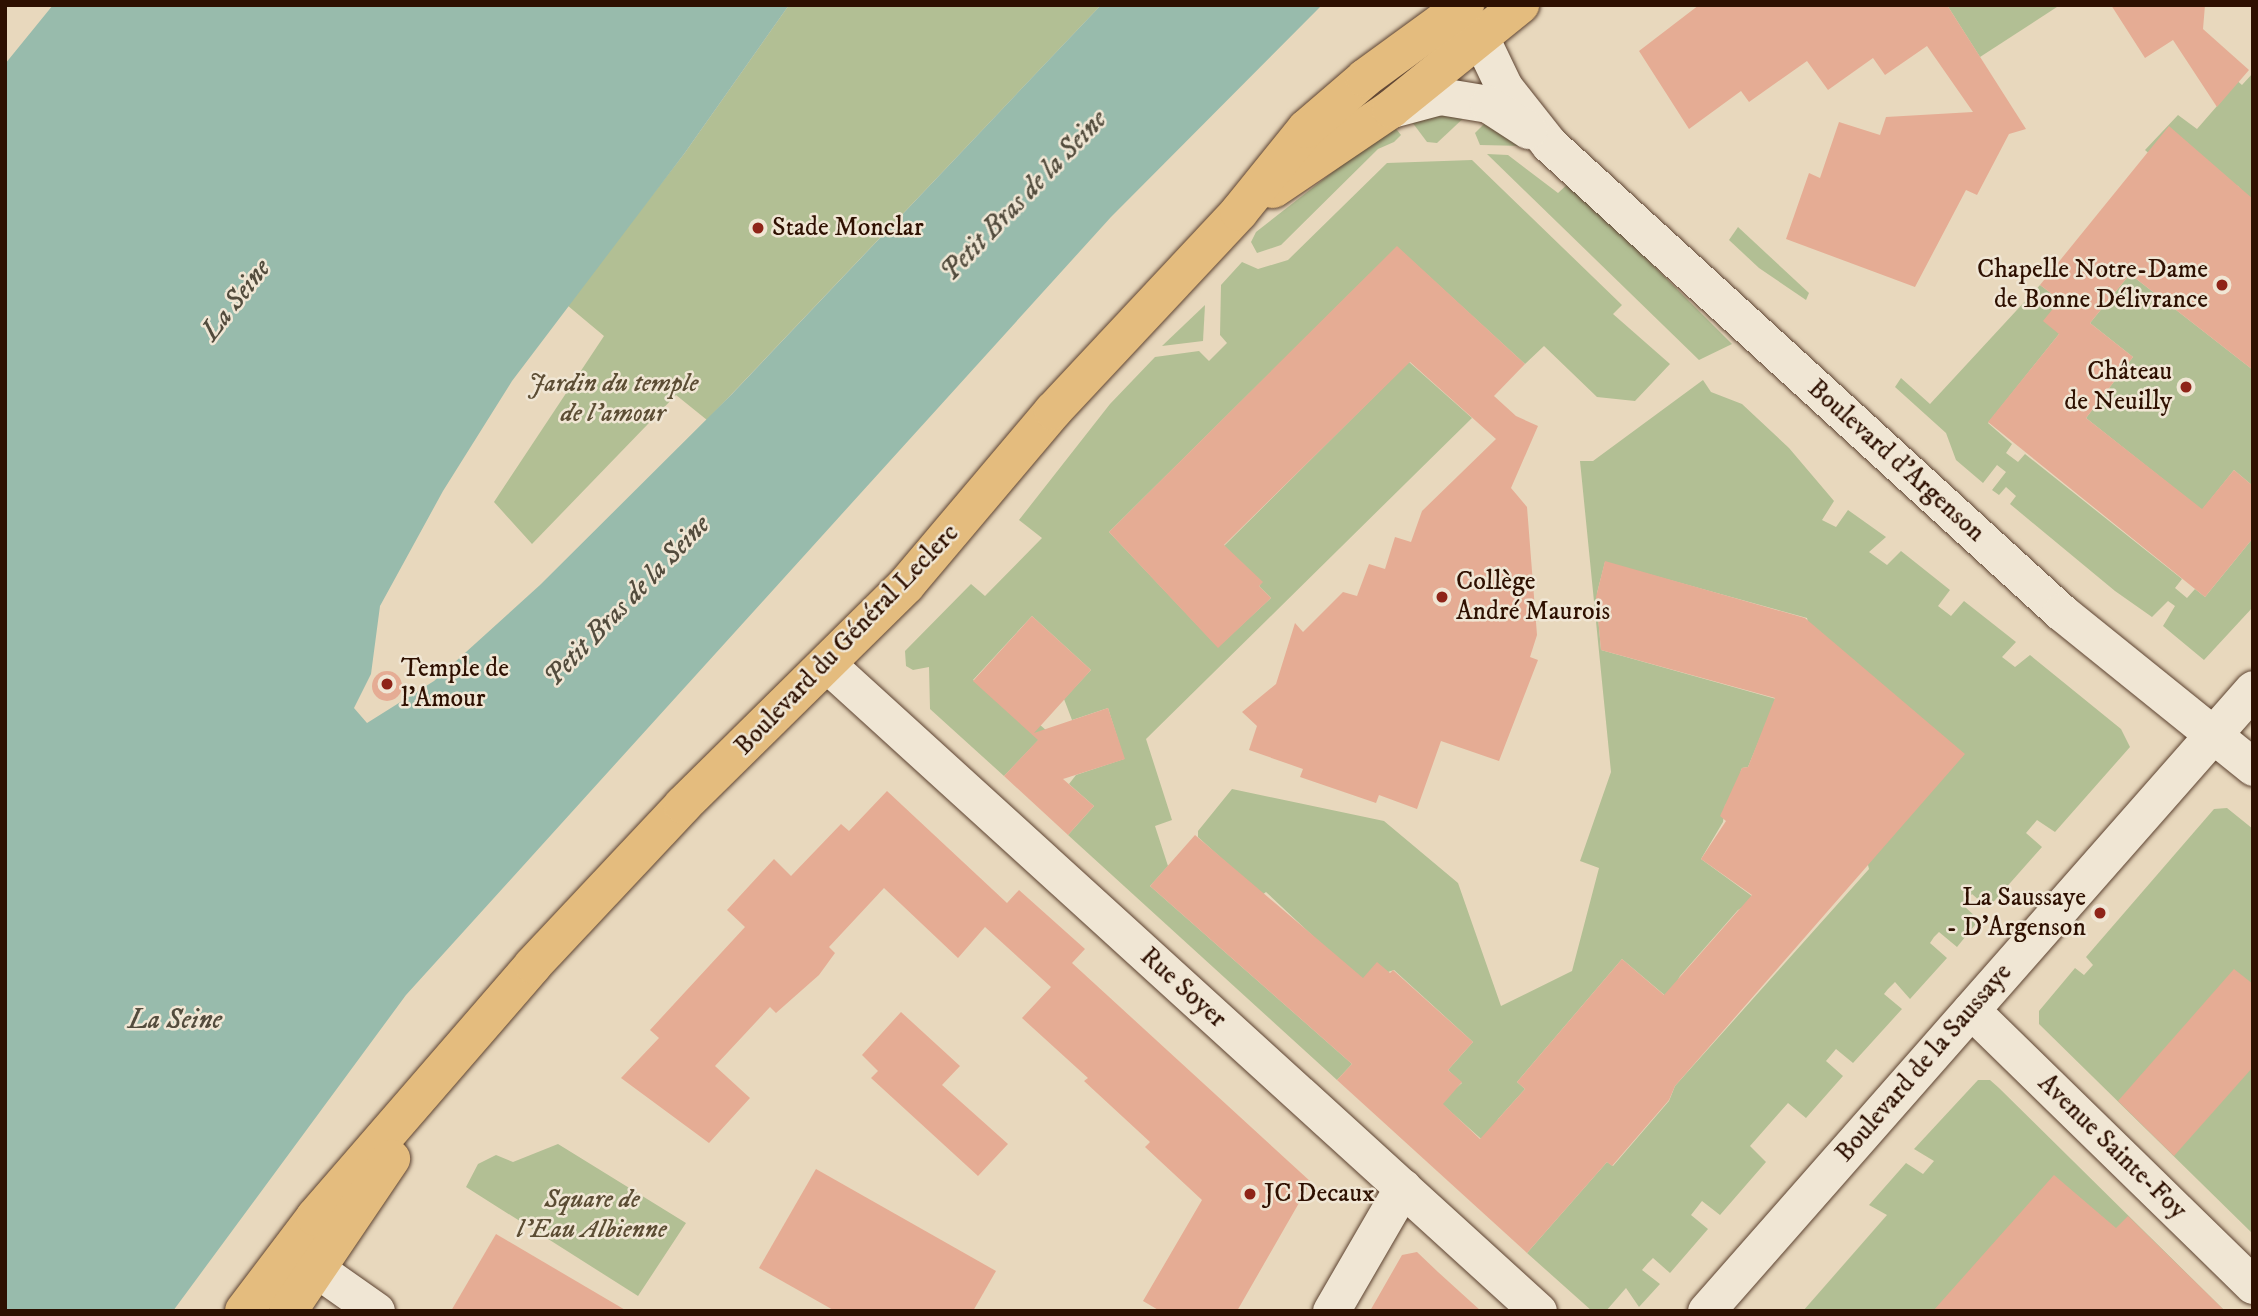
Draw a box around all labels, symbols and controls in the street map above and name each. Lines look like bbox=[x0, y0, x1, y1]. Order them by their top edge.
water label: Petit Bras de la Seine bbox=[934, 103, 1114, 289]
place label: Stade Monclar bbox=[772, 212, 924, 244]
marker: Stade Monclar bbox=[750, 220, 766, 236]
water label: La Seine bbox=[194, 253, 278, 347]
place label: Chapelle Notre-Dame de Bonne Délivrance bbox=[1977, 254, 2208, 316]
marker: Chapelle Notre-Dame de Bonne Délivrance bbox=[2214, 277, 2230, 293]
place label: Château de Neuilly bbox=[2064, 356, 2172, 418]
park label: Jardin du temple de l'amour bbox=[528, 368, 698, 430]
street label: Boulevard d'Argenson bbox=[1801, 373, 1991, 549]
marker: Château de Neuilly bbox=[2178, 379, 2194, 395]
water label: Petit Bras de la Seine bbox=[537, 508, 717, 694]
street label: Boulevard du Général Leclerc bbox=[728, 518, 966, 762]
place label: Collège André Maurois bbox=[1456, 566, 1610, 628]
marker: Collège André Maurois bbox=[1434, 589, 1450, 605]
place label: Temple de l'Amour bbox=[401, 653, 509, 714]
marker: Temple de l'Amour bbox=[379, 676, 395, 692]
place label: La Saussaye - D'Argenson bbox=[1947, 882, 2086, 944]
marker: La Saussaye - D'Argenson bbox=[2092, 905, 2108, 921]
street label: Rue Soyer bbox=[1133, 941, 1233, 1035]
street label: Boulevard de la Saussaye bbox=[1829, 957, 2019, 1169]
water label: La Seine bbox=[128, 1003, 222, 1037]
street label: Avenue Sainte-Foy bbox=[2031, 1068, 2193, 1226]
place label: JC Decaux bbox=[1264, 1178, 1375, 1210]
park label: Square de l'Eau Albienne bbox=[517, 1184, 667, 1246]
marker: JC Decaux bbox=[1242, 1186, 1258, 1202]

